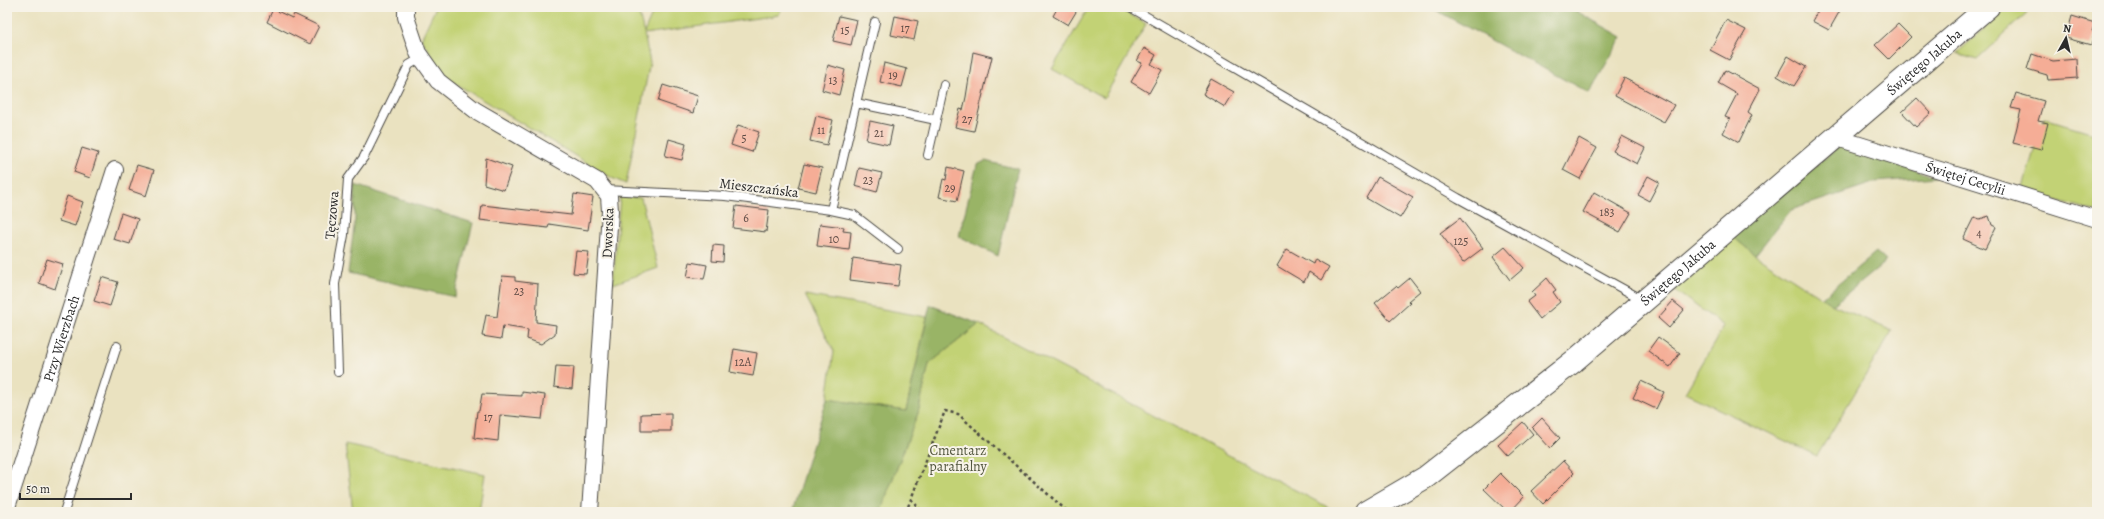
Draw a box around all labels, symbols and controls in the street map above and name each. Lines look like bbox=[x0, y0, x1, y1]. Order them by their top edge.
north arrow bbox=[2046, 18, 2086, 58]
house number: 17 bbox=[900, 20, 911, 36]
text: N bbox=[2062, 21, 2072, 37]
house number: 15 bbox=[840, 22, 850, 38]
street label: Świętego Jakuba bbox=[1882, 24, 1966, 99]
house number: 19 bbox=[888, 67, 898, 83]
house number: 13 bbox=[828, 72, 838, 88]
house number: 27 bbox=[962, 111, 973, 127]
house number: 11 bbox=[817, 122, 825, 138]
house number: 21 bbox=[874, 125, 884, 141]
house number: 5 bbox=[741, 130, 747, 146]
street label: Świętej Cecylii bbox=[1923, 157, 2008, 199]
house number: 23 bbox=[863, 172, 873, 188]
street label: Mieszczańska bbox=[718, 174, 800, 202]
house number: 29 bbox=[944, 180, 956, 196]
street label: Tęczowa bbox=[320, 190, 344, 240]
house number: 183 bbox=[1600, 204, 1614, 220]
street label: Dworska bbox=[598, 207, 618, 259]
house number: 6 bbox=[743, 210, 749, 226]
house number: 4 bbox=[1976, 225, 1982, 241]
house number: 10 bbox=[829, 231, 839, 247]
house number: 125 bbox=[1454, 233, 1468, 249]
street label: Świętego Jakuba bbox=[1636, 234, 1720, 310]
house number: 23 bbox=[514, 283, 524, 299]
street label: Przy Wierzbach bbox=[38, 292, 84, 384]
house number: 12A bbox=[735, 354, 752, 370]
house number: 17 bbox=[483, 409, 494, 425]
park label: Cmentarz parafialny bbox=[929, 441, 987, 476]
scale bar bbox=[20, 475, 131, 501]
text: 50 m bbox=[26, 481, 50, 497]

